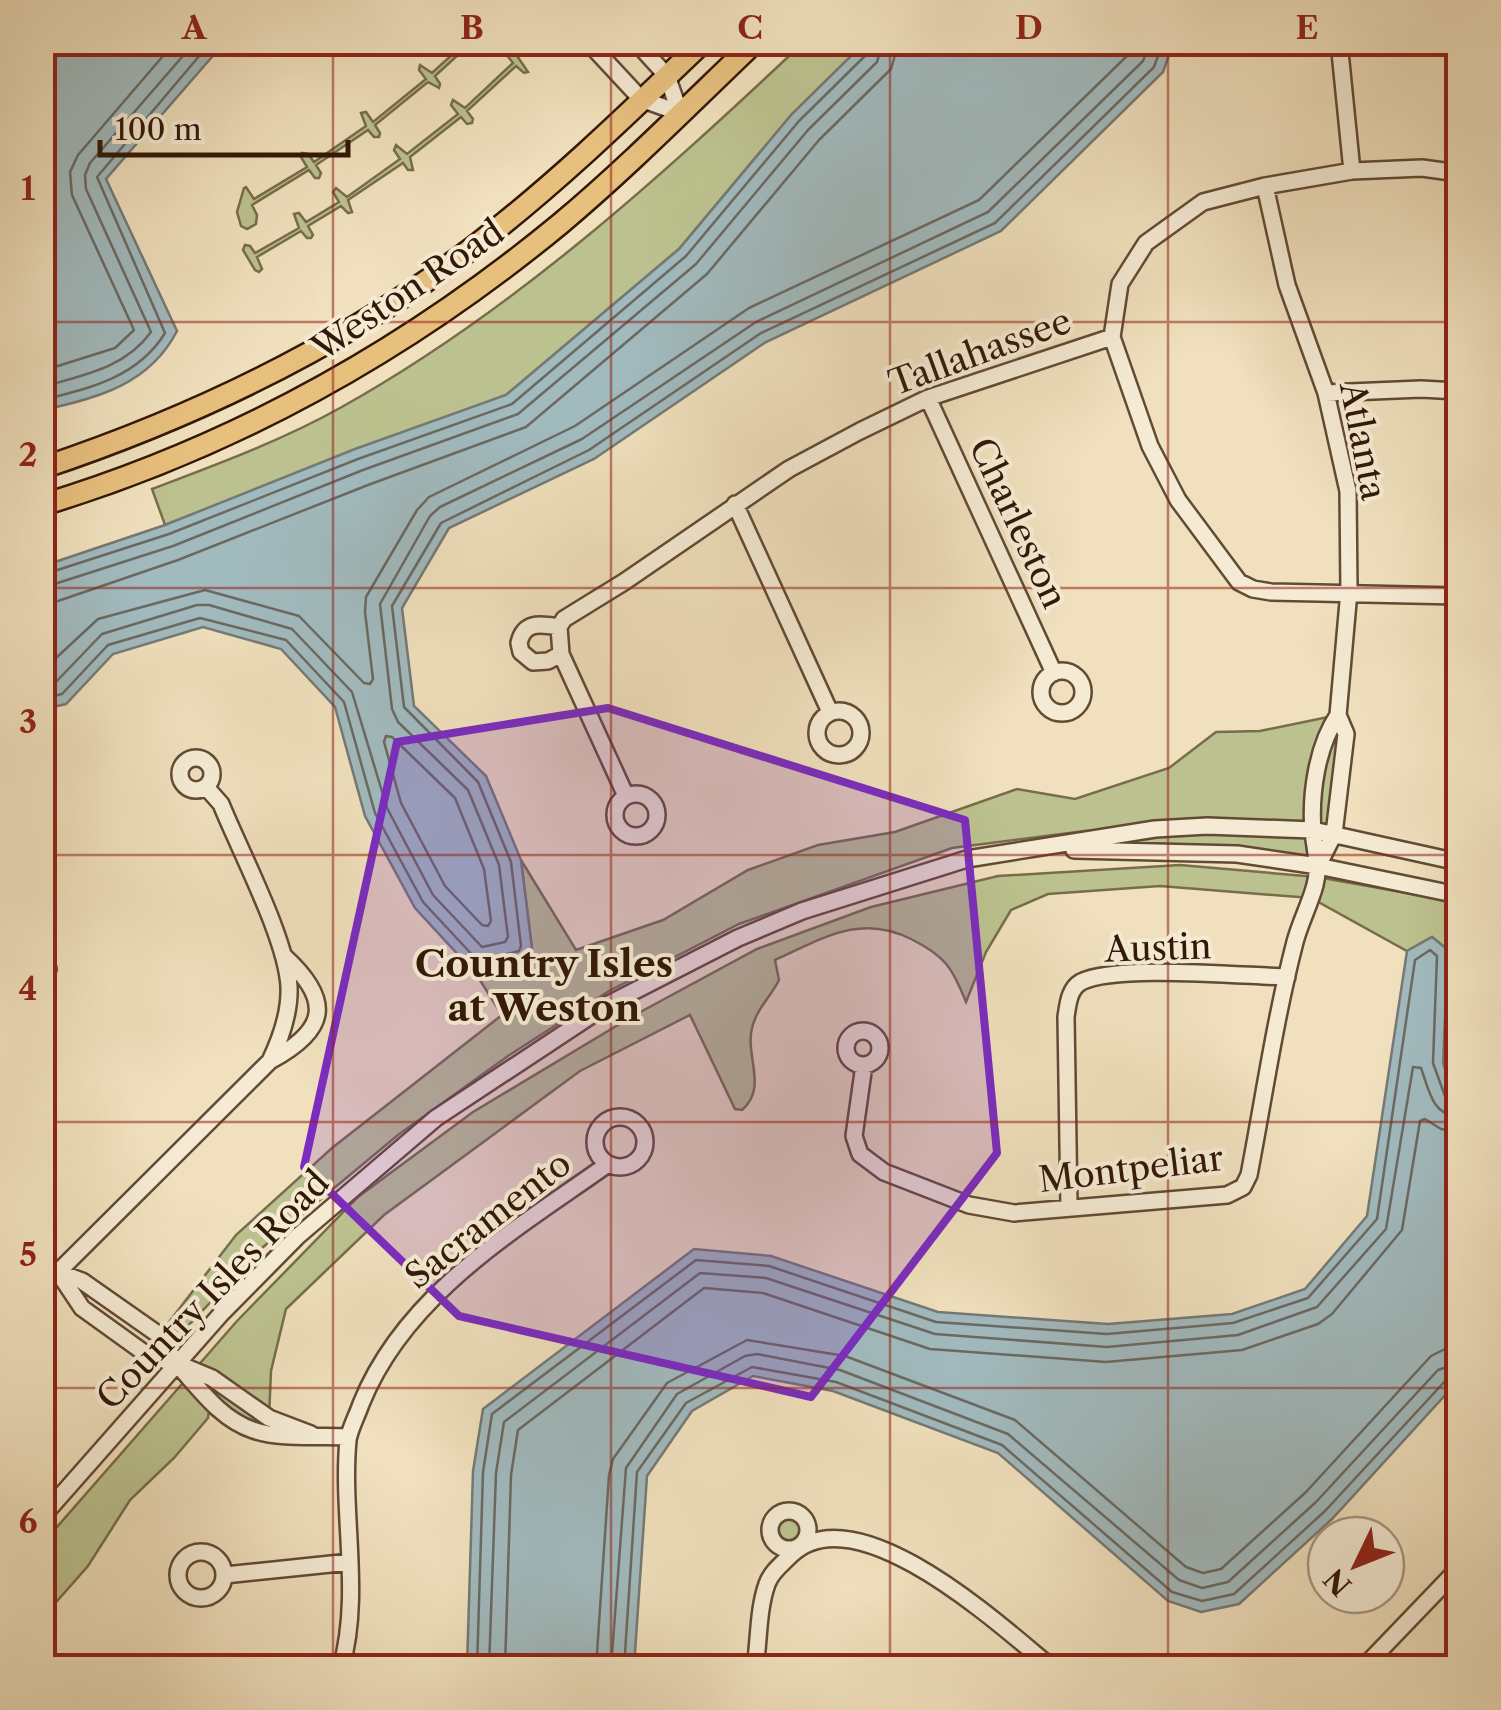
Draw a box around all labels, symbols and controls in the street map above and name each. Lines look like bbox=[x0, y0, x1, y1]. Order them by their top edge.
text: A bbox=[181, 8, 208, 47]
text: B bbox=[460, 8, 484, 47]
text: C bbox=[737, 8, 763, 47]
text: D bbox=[1015, 8, 1043, 47]
text: E bbox=[1295, 8, 1319, 47]
scale bar bbox=[100, 95, 348, 157]
text: 100 m bbox=[115, 111, 202, 148]
text: 1 bbox=[21, 169, 36, 208]
street label: Weston Road bbox=[303, 210, 512, 370]
street label: Tallahassee bbox=[883, 299, 1077, 404]
street label: Atlanta bbox=[1331, 377, 1396, 504]
street label: Charleston bbox=[960, 431, 1077, 615]
text: 2 bbox=[19, 435, 37, 474]
text: 3 bbox=[19, 702, 37, 741]
street label: Austin bbox=[1103, 924, 1212, 971]
district label: Country Isles at Weston bbox=[415, 940, 673, 1031]
text: 4 bbox=[19, 969, 37, 1008]
street label: Montpeliar bbox=[1036, 1136, 1226, 1201]
street label: Sacramento bbox=[396, 1142, 579, 1298]
street label: Country Isles Road bbox=[87, 1161, 338, 1418]
text: 5 bbox=[19, 1235, 37, 1274]
text: 6 bbox=[18, 1502, 38, 1541]
north arrow bbox=[1306, 1515, 1406, 1615]
text: N bbox=[1317, 1562, 1358, 1603]

